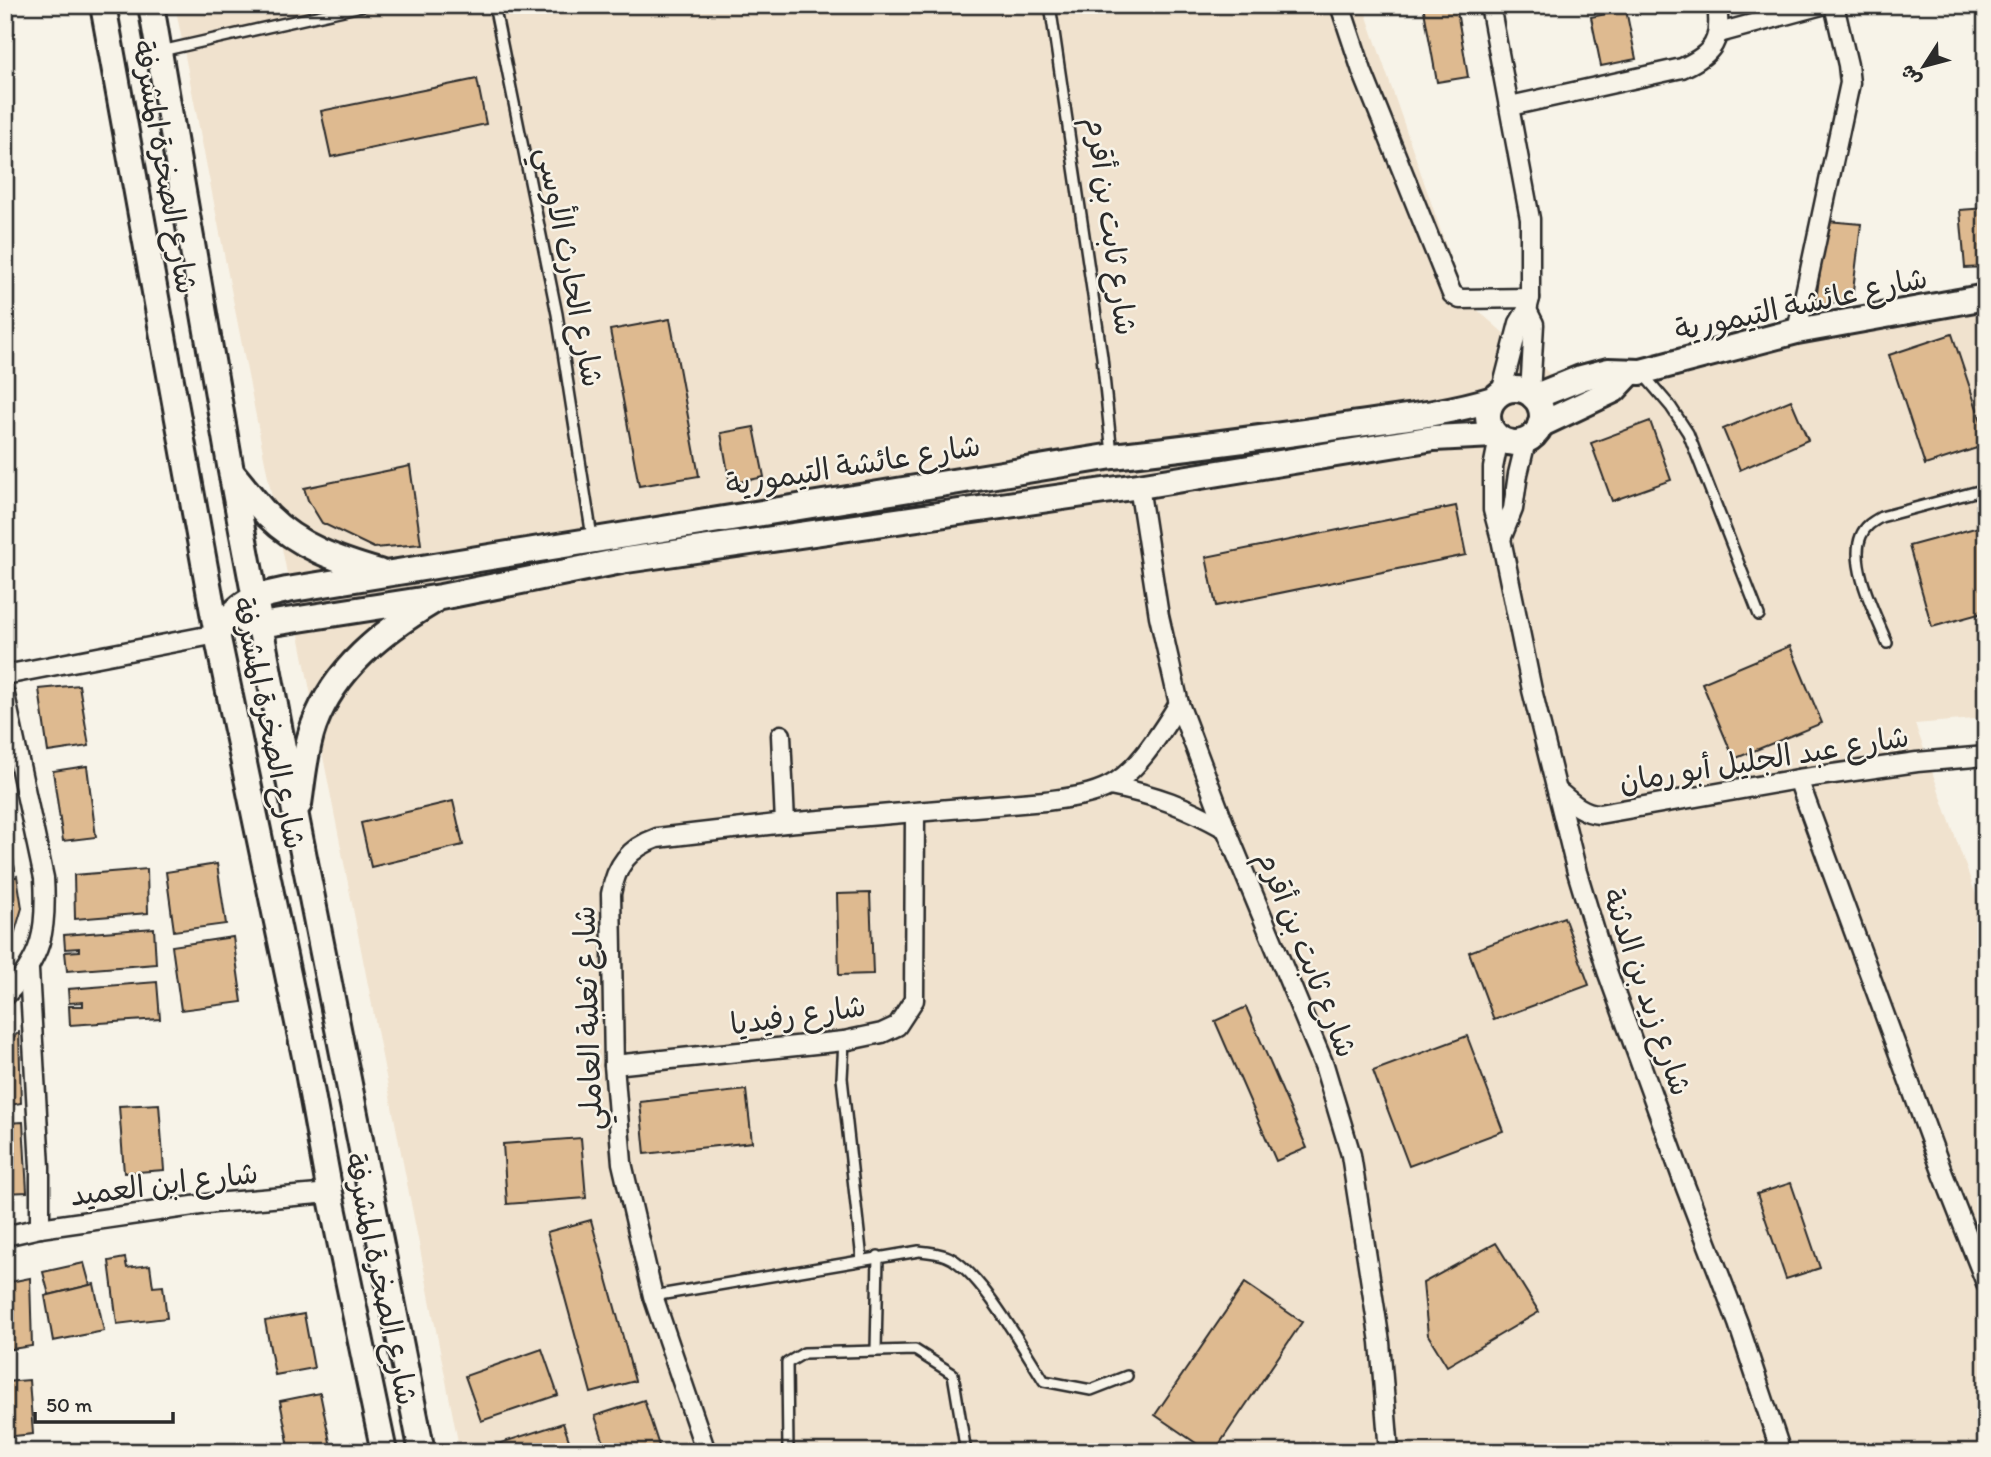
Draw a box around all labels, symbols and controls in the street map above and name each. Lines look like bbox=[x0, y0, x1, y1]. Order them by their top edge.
north arrow bbox=[1890, 32, 1960, 102]
street label: شارع الصخرة المشرفة bbox=[122, 37, 206, 297]
text: ش bbox=[1895, 60, 1926, 91]
street label: شارع ثابت بن أقرم bbox=[1073, 114, 1145, 338]
street label: شارع الحارث الأوسي bbox=[521, 144, 613, 392]
street label: شارع عائشة التيمورية bbox=[1671, 259, 1931, 351]
street label: شارع عائشة التيمورية bbox=[723, 426, 983, 506]
street label: شارع الصخرة المشرفة bbox=[222, 593, 314, 853]
street label: شارع عبد الجليل أبو رمان bbox=[1616, 717, 1912, 803]
street label: شارع ثابت بن أقرم bbox=[1244, 845, 1366, 1065]
street label: شارع زيد بن الدثنة bbox=[1592, 883, 1700, 1101]
street label: شارع ثعلبة العاملي bbox=[565, 905, 618, 1131]
street label: شارع رفيديا bbox=[728, 987, 869, 1045]
street label: شارع الصخرة المشرفة bbox=[334, 1149, 426, 1409]
street label: شارع ابن العميد bbox=[68, 1154, 260, 1216]
scale bar bbox=[35, 1380, 173, 1424]
text: 50 m bbox=[46, 1392, 93, 1417]

